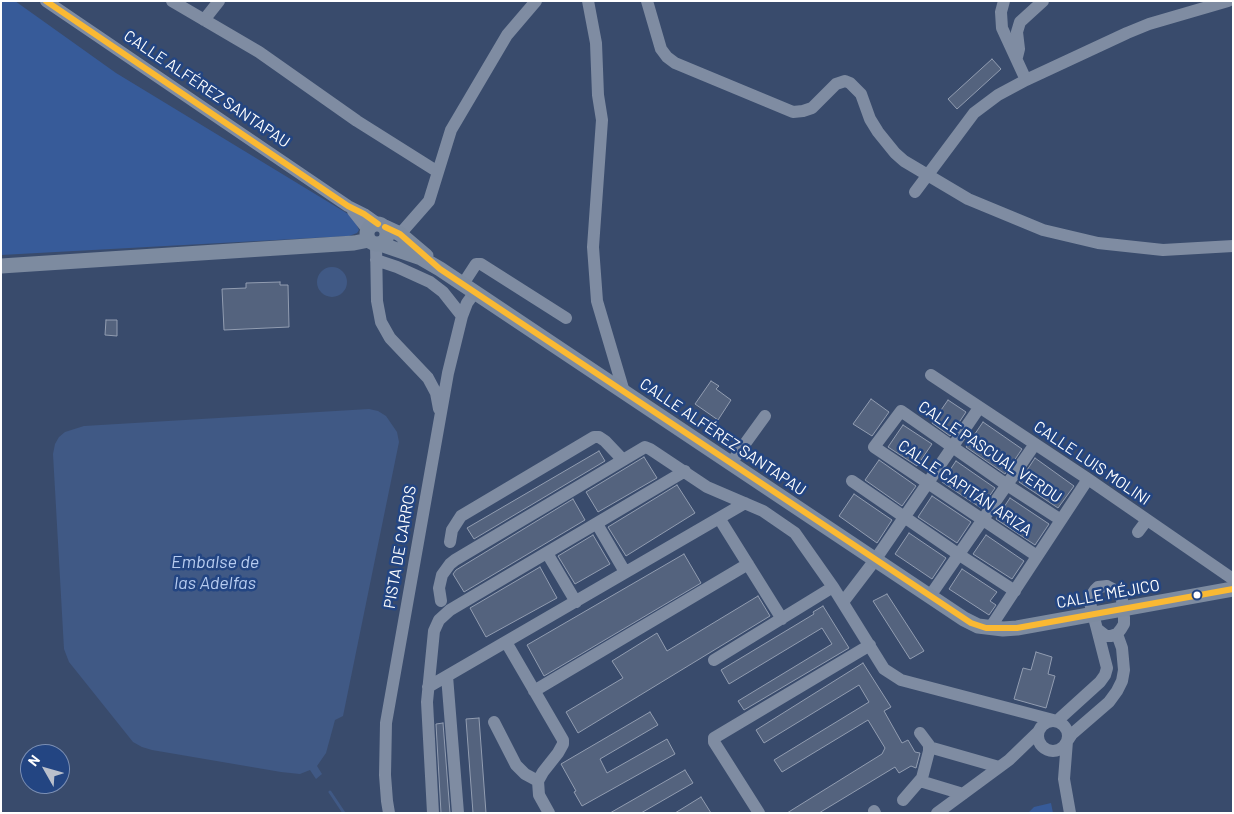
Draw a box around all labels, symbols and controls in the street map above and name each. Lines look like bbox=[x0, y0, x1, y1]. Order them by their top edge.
street label: CALLE ALFÉREZ SANTAPAU bbox=[120, 26, 294, 152]
street label: CALLE ALFÉREZ SANTAPAU bbox=[636, 374, 810, 500]
street label: CALLE PASCUAL VERDU bbox=[915, 397, 1065, 507]
street label: CALLE LUIS MOLINI bbox=[1030, 417, 1154, 509]
street label: CALLE CAPITÁN ARIZA bbox=[894, 436, 1036, 540]
street label: PISTA DE CARROS bbox=[380, 484, 420, 610]
water label: Embalse de las Adelfas bbox=[171, 551, 259, 594]
street label: CALLE MÉJICO bbox=[1055, 575, 1161, 613]
unlabelled marker bbox=[1192, 590, 1202, 600]
north arrow bbox=[20, 744, 70, 794]
text: N bbox=[24, 751, 43, 769]

